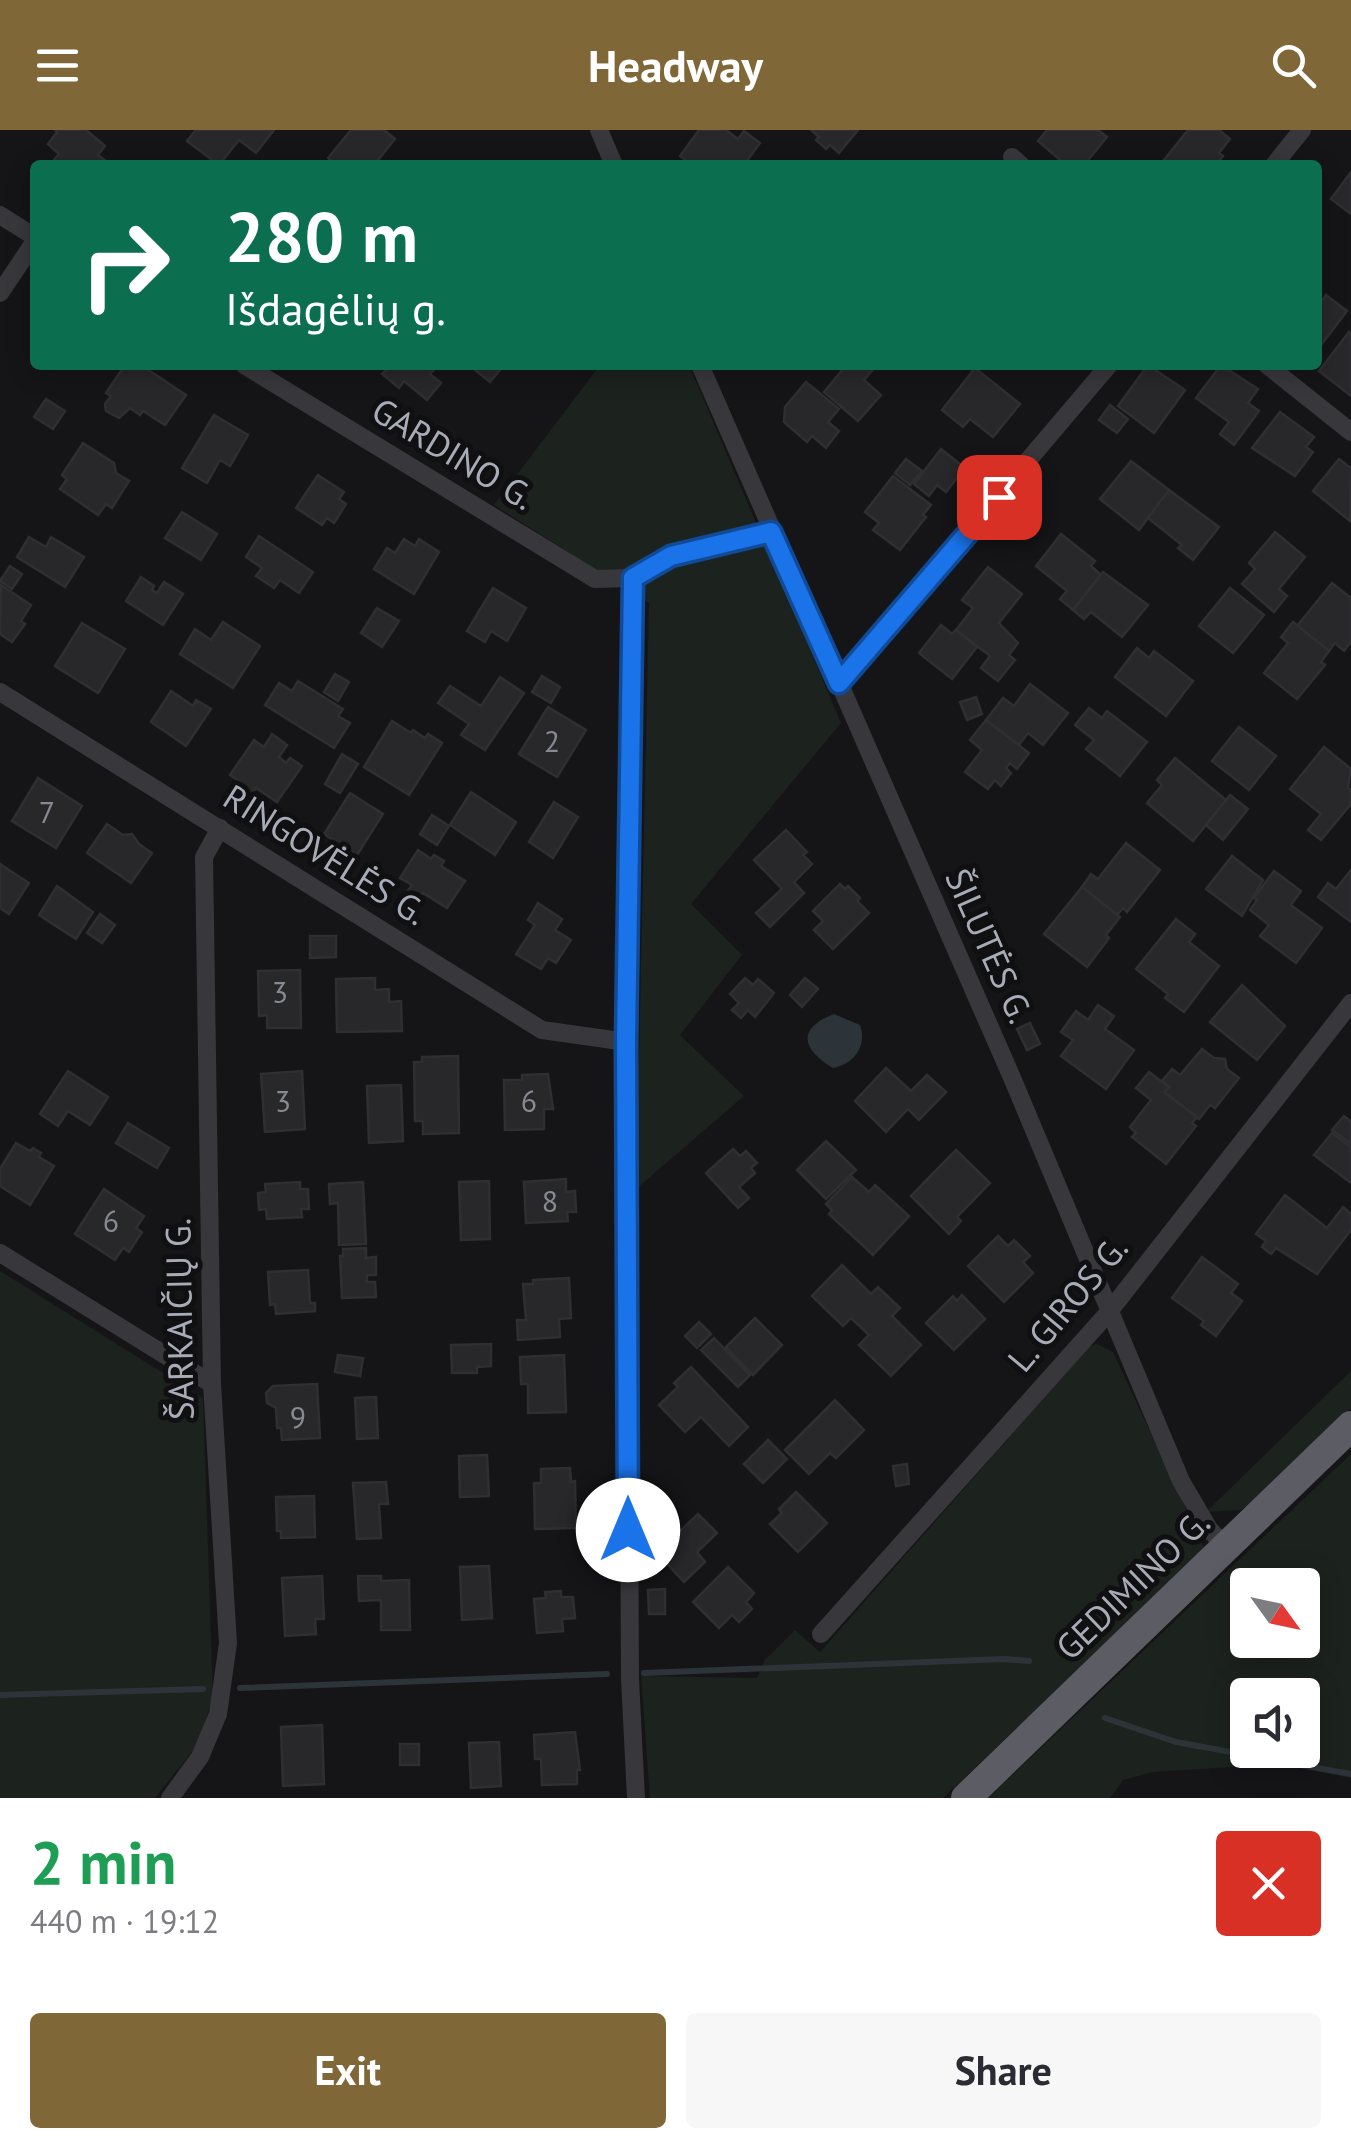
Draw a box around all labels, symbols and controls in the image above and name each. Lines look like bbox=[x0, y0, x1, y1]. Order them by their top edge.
text: Headway bbox=[588, 36, 763, 94]
icon: menu bbox=[30, 38, 85, 93]
icon: search bbox=[1266, 38, 1321, 93]
text: 280 m bbox=[225, 191, 418, 281]
icon: right bbox=[60, 200, 190, 330]
text: Išdagėlių g. bbox=[225, 279, 446, 337]
street label: GARDINO G. bbox=[364, 387, 543, 520]
pin bbox=[957, 455, 1042, 540]
icon: arrive bbox=[972, 470, 1027, 525]
house number: 2 bbox=[544, 721, 560, 760]
street label: RINGOVĖLĖS G. bbox=[215, 773, 436, 935]
house number: 7 bbox=[39, 792, 55, 831]
street label: ŠILUTĖS G. bbox=[935, 861, 1044, 1030]
house number: 3 bbox=[272, 972, 288, 1011]
house number: 3 bbox=[275, 1081, 291, 1120]
house number: 6 bbox=[521, 1081, 537, 1120]
house number: 8 bbox=[542, 1181, 558, 1220]
house number: 6 bbox=[103, 1201, 119, 1240]
street label: ŠARKAIČIŲ G. bbox=[154, 1218, 204, 1420]
street label: L. GIROS G. bbox=[997, 1226, 1138, 1381]
house number: 9 bbox=[290, 1397, 306, 1436]
position arrow bbox=[576, 1478, 680, 1582]
street label: GEDIMINO G. bbox=[1046, 1499, 1219, 1669]
north arrow bbox=[1230, 1568, 1320, 1658]
map controls bbox=[1230, 1568, 1320, 1768]
button: sound bbox=[1230, 1678, 1320, 1768]
text: 2 min bbox=[30, 1823, 176, 1901]
button: close bbox=[1216, 1831, 1321, 1936]
text: 440 m · 19:12 bbox=[30, 1900, 219, 1942]
button: Exit bbox=[30, 2013, 666, 2128]
button: Share bbox=[686, 2013, 1321, 2128]

